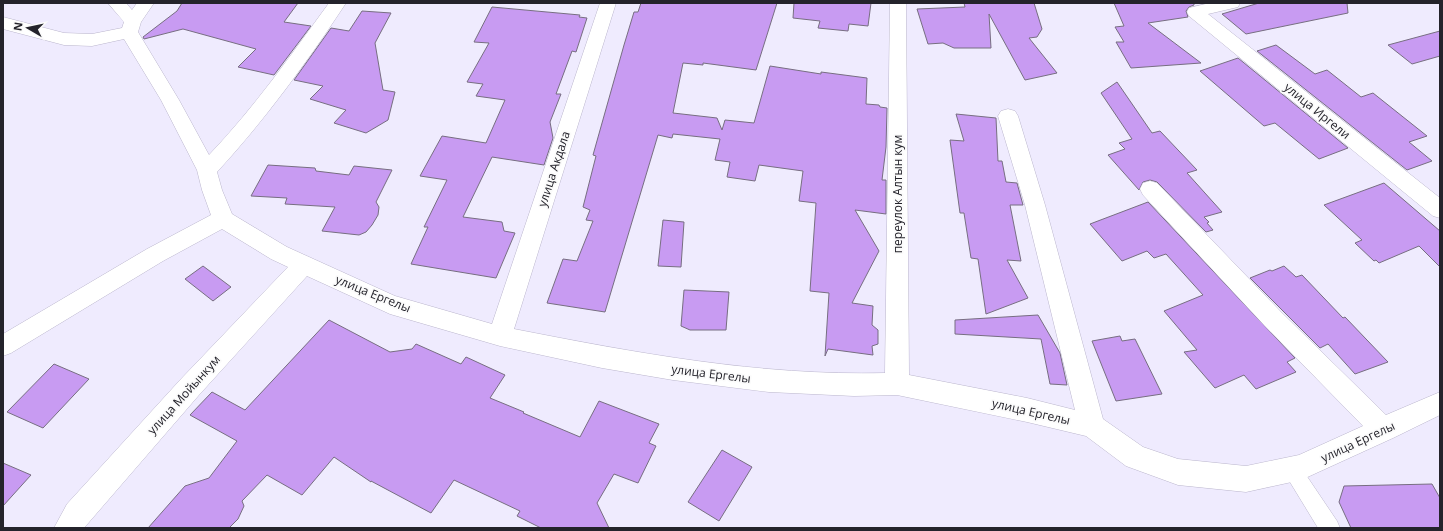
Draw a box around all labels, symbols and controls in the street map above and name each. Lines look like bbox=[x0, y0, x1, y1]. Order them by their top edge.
north arrow bbox=[8, 8, 48, 48]
text: N bbox=[10, 21, 26, 32]
street label: улица Иргели bbox=[1281, 79, 1354, 143]
street label: улица Акдала bbox=[533, 129, 574, 209]
street label: переулок Алтын кум bbox=[889, 135, 906, 253]
street label: улица Ергелы bbox=[333, 271, 413, 316]
street label: улица Мойынкум bbox=[143, 351, 224, 438]
street label: улица Ергелы bbox=[670, 360, 752, 387]
street label: улица Ергелы bbox=[990, 394, 1072, 429]
street label: улица Ергелы bbox=[1318, 417, 1398, 466]

